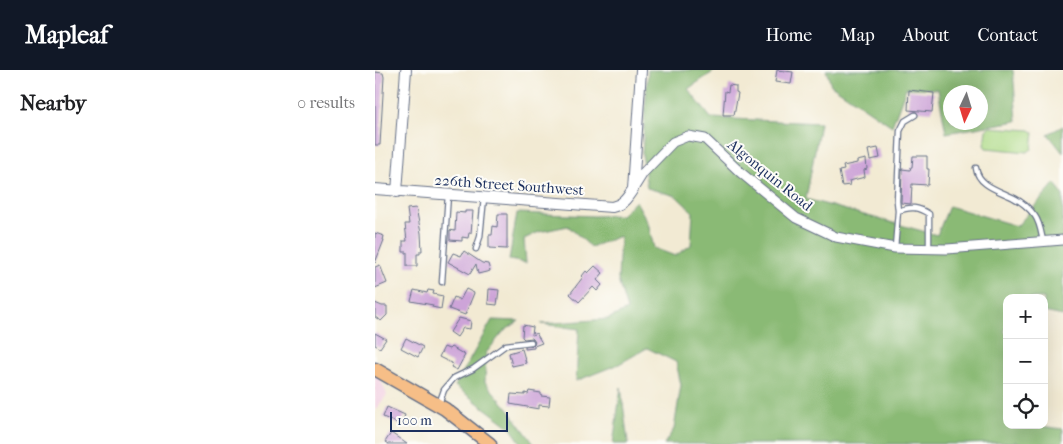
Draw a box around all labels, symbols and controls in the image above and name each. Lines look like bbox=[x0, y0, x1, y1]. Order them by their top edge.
text: Mapleaf bbox=[25, 21, 108, 49]
text: Home bbox=[765, 25, 812, 46]
text: Map bbox=[840, 25, 875, 46]
text: About bbox=[903, 25, 949, 46]
text: Contact bbox=[977, 25, 1038, 46]
north arrow bbox=[943, 85, 988, 130]
text: Nearby bbox=[20, 91, 86, 115]
text: 0 results bbox=[297, 93, 355, 112]
street label: Algonquin Road bbox=[723, 135, 817, 215]
street label: 226th Street Southwest bbox=[434, 171, 585, 199]
map controls bbox=[1003, 294, 1048, 429]
button: + bbox=[1003, 294, 1048, 339]
button: − bbox=[1003, 339, 1048, 384]
button: locate bbox=[1003, 384, 1048, 429]
scale bar bbox=[390, 409, 507, 432]
text: 100 m bbox=[397, 412, 432, 429]

